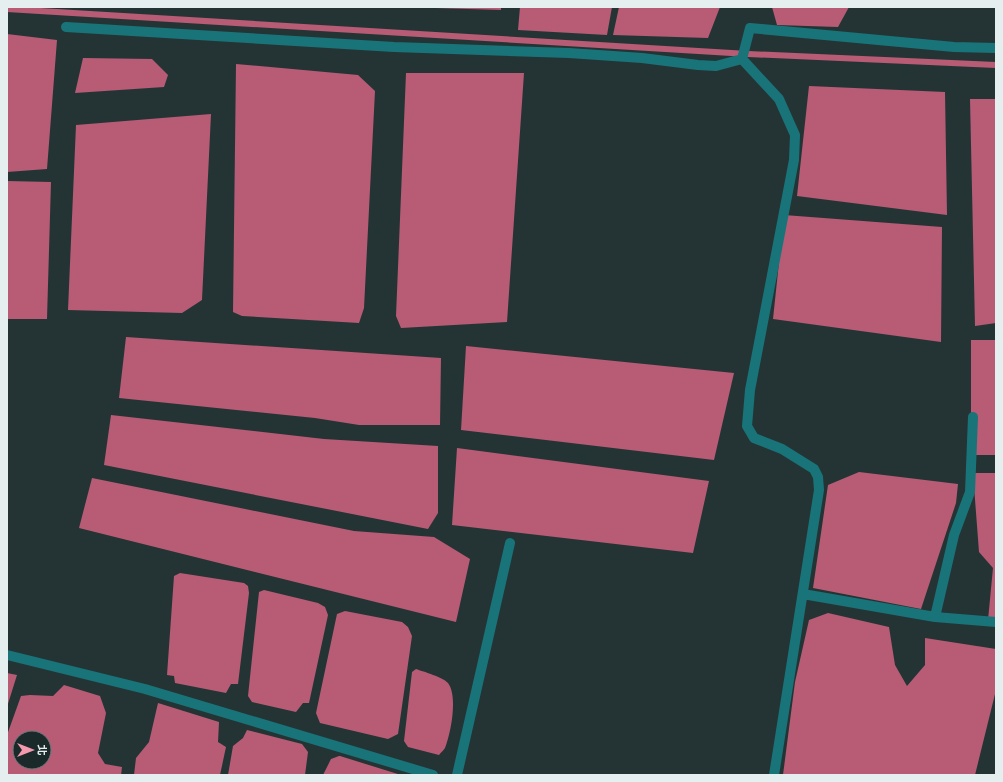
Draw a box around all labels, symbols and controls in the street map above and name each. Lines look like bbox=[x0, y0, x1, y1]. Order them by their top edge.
north arrow bbox=[12, 730, 52, 770]
text: 北 bbox=[34, 745, 50, 756]

